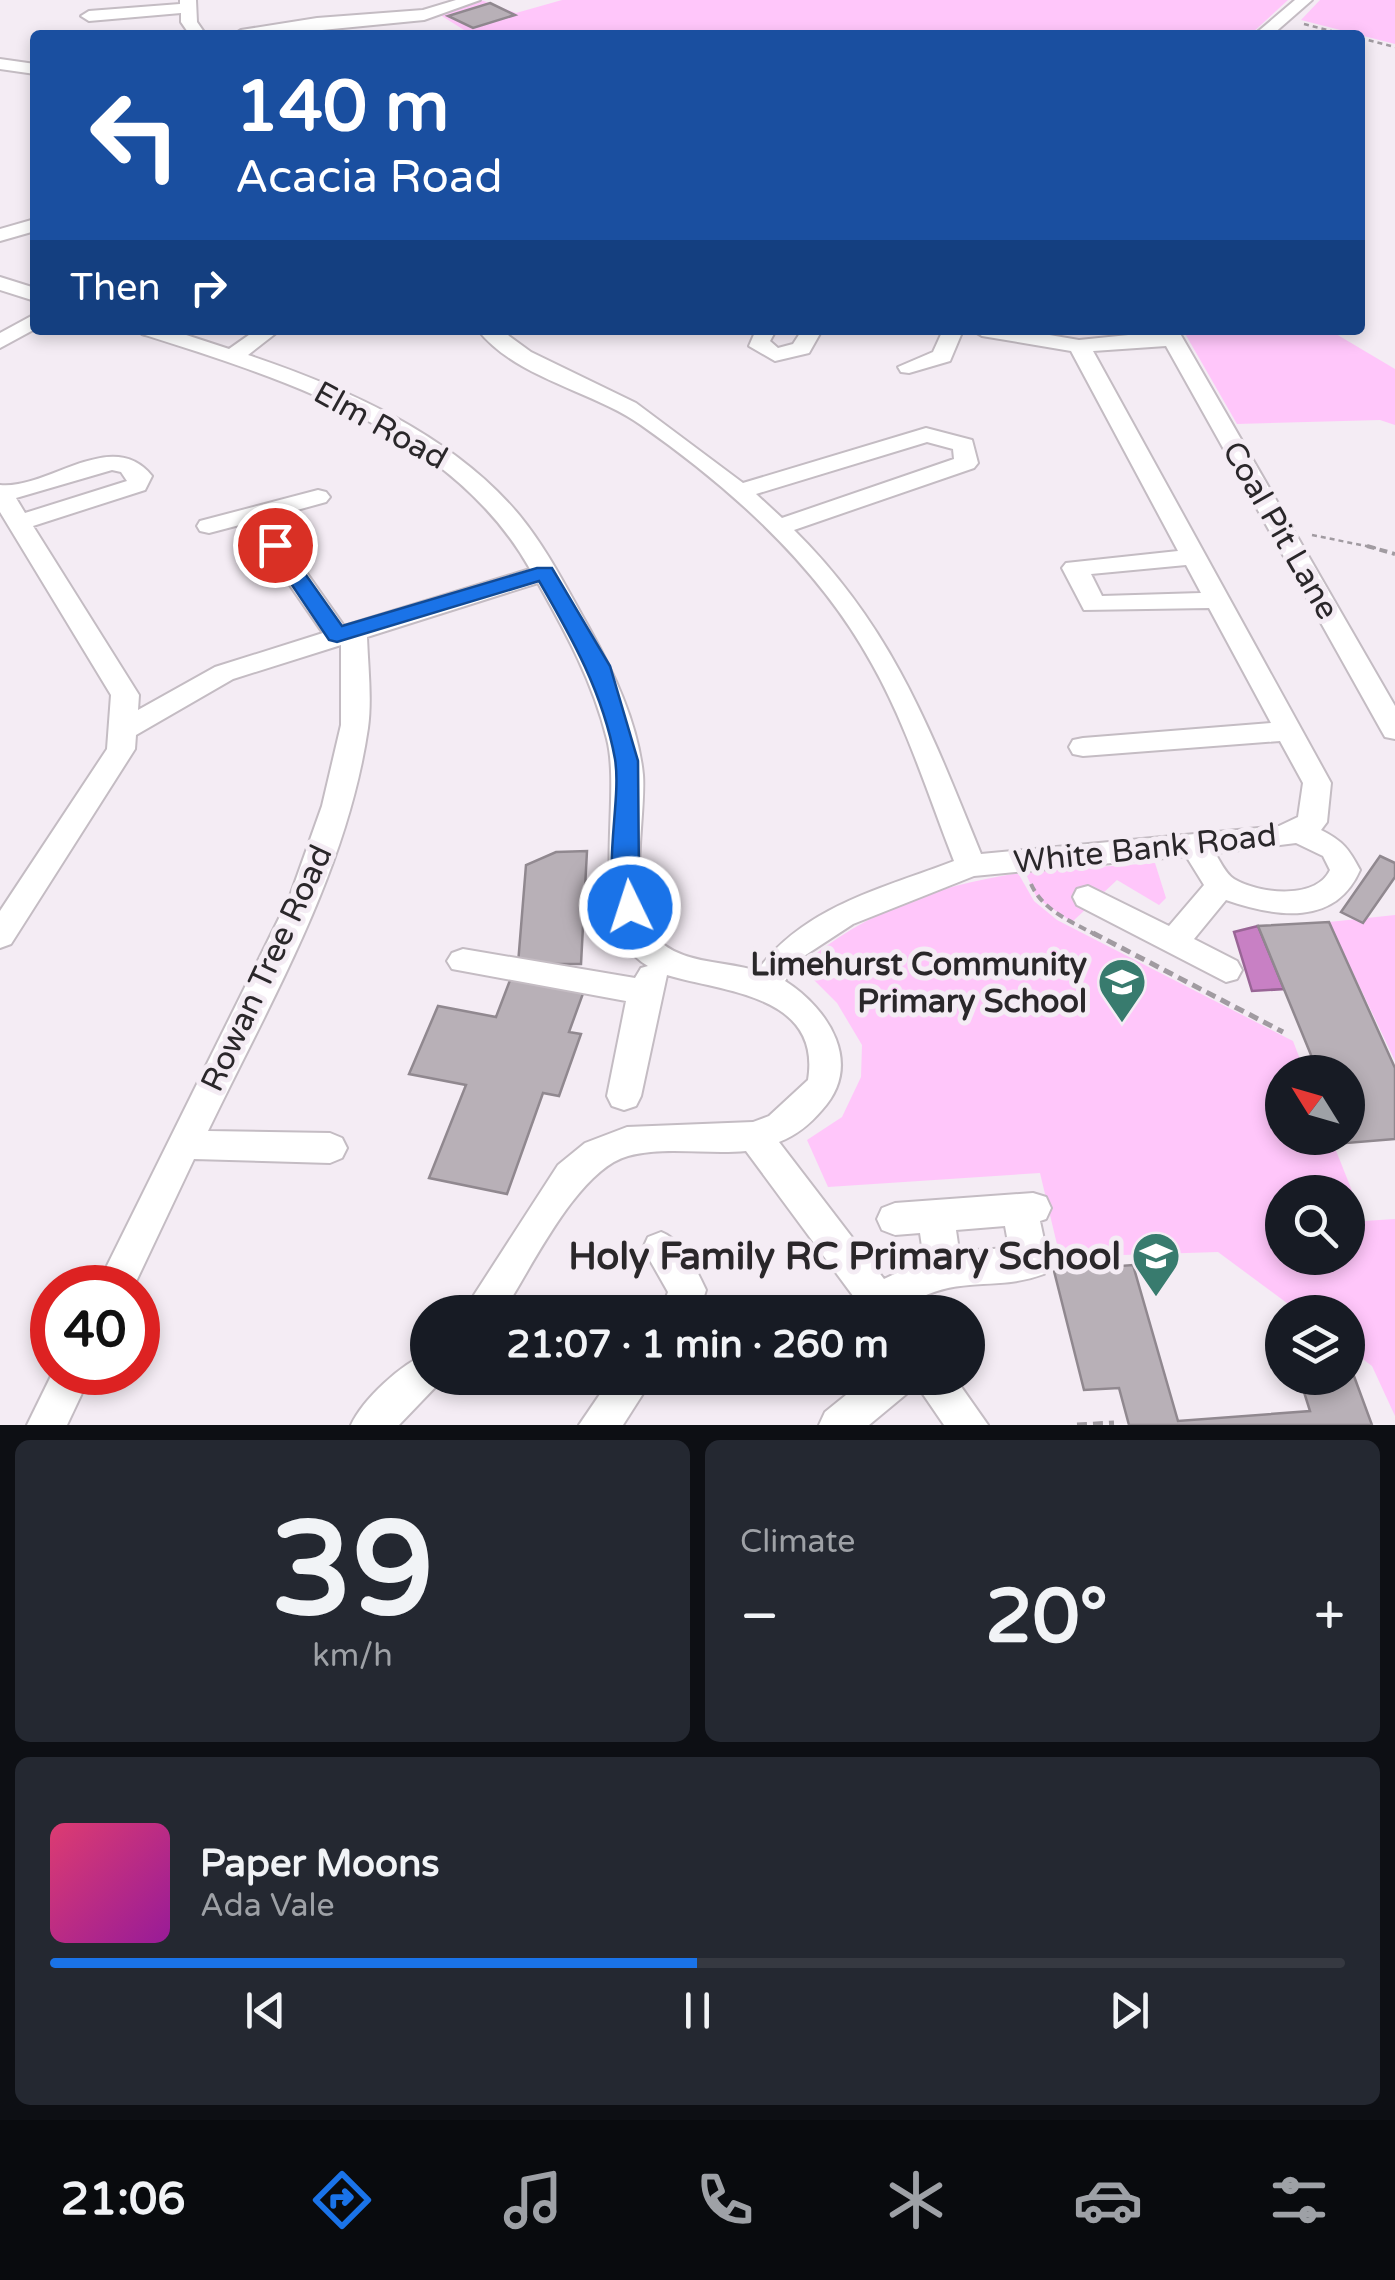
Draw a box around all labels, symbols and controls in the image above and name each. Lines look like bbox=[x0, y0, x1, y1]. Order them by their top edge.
text: 140 m bbox=[235, 66, 449, 150]
icon: left bbox=[70, 70, 200, 200]
text: Acacia Road bbox=[235, 151, 503, 205]
icon: right bbox=[181, 260, 236, 315]
text: Then bbox=[70, 265, 161, 311]
street label: Elm Road bbox=[307, 374, 454, 478]
street label: Coal Pit Lane bbox=[1214, 435, 1346, 626]
pin bbox=[233, 503, 318, 588]
icon: arrive bbox=[248, 518, 303, 573]
street label: White Bank Road bbox=[1012, 816, 1278, 882]
street label: Rowan Tree Road bbox=[193, 839, 341, 1098]
position arrow bbox=[578, 855, 682, 959]
place label: Limehurst Community Primary School bbox=[750, 946, 1087, 1021]
school or university icon: Limehurst Community Primary School bbox=[1096, 956, 1148, 1024]
north arrow bbox=[1265, 1055, 1365, 1155]
map controls bbox=[1265, 1055, 1365, 1395]
button: search bbox=[1265, 1175, 1365, 1275]
school or university icon: Holy Family RC Primary School bbox=[1130, 1230, 1182, 1298]
place label: Holy Family RC Primary School bbox=[568, 1234, 1121, 1280]
speed limit sign: 40 bbox=[30, 1265, 160, 1395]
button: layers bbox=[1265, 1295, 1365, 1395]
text: 21:07 · 1 min · 260 m bbox=[506, 1322, 889, 1368]
text: 39 bbox=[271, 1494, 434, 1650]
text: Climate bbox=[740, 1523, 855, 1561]
text: 20° bbox=[985, 1572, 1108, 1662]
text: − bbox=[740, 1584, 779, 1650]
text: + bbox=[1314, 1584, 1345, 1650]
text: km/h bbox=[312, 1637, 393, 1675]
text: Paper Moons bbox=[200, 1841, 440, 1887]
text: Ada Vale bbox=[200, 1887, 335, 1925]
icon: previous bbox=[238, 1983, 293, 2038]
icon: pause bbox=[670, 1983, 725, 2038]
icon: next bbox=[1102, 1983, 1157, 2038]
icon: directions bbox=[307, 2165, 377, 2235]
icon: music bbox=[498, 2165, 568, 2235]
icon: phone bbox=[690, 2165, 760, 2235]
icon: climate bbox=[881, 2165, 951, 2235]
icon: car bbox=[1073, 2165, 1143, 2235]
icon: filters bbox=[1264, 2165, 1334, 2235]
text: 21:06 bbox=[61, 2173, 185, 2227]

